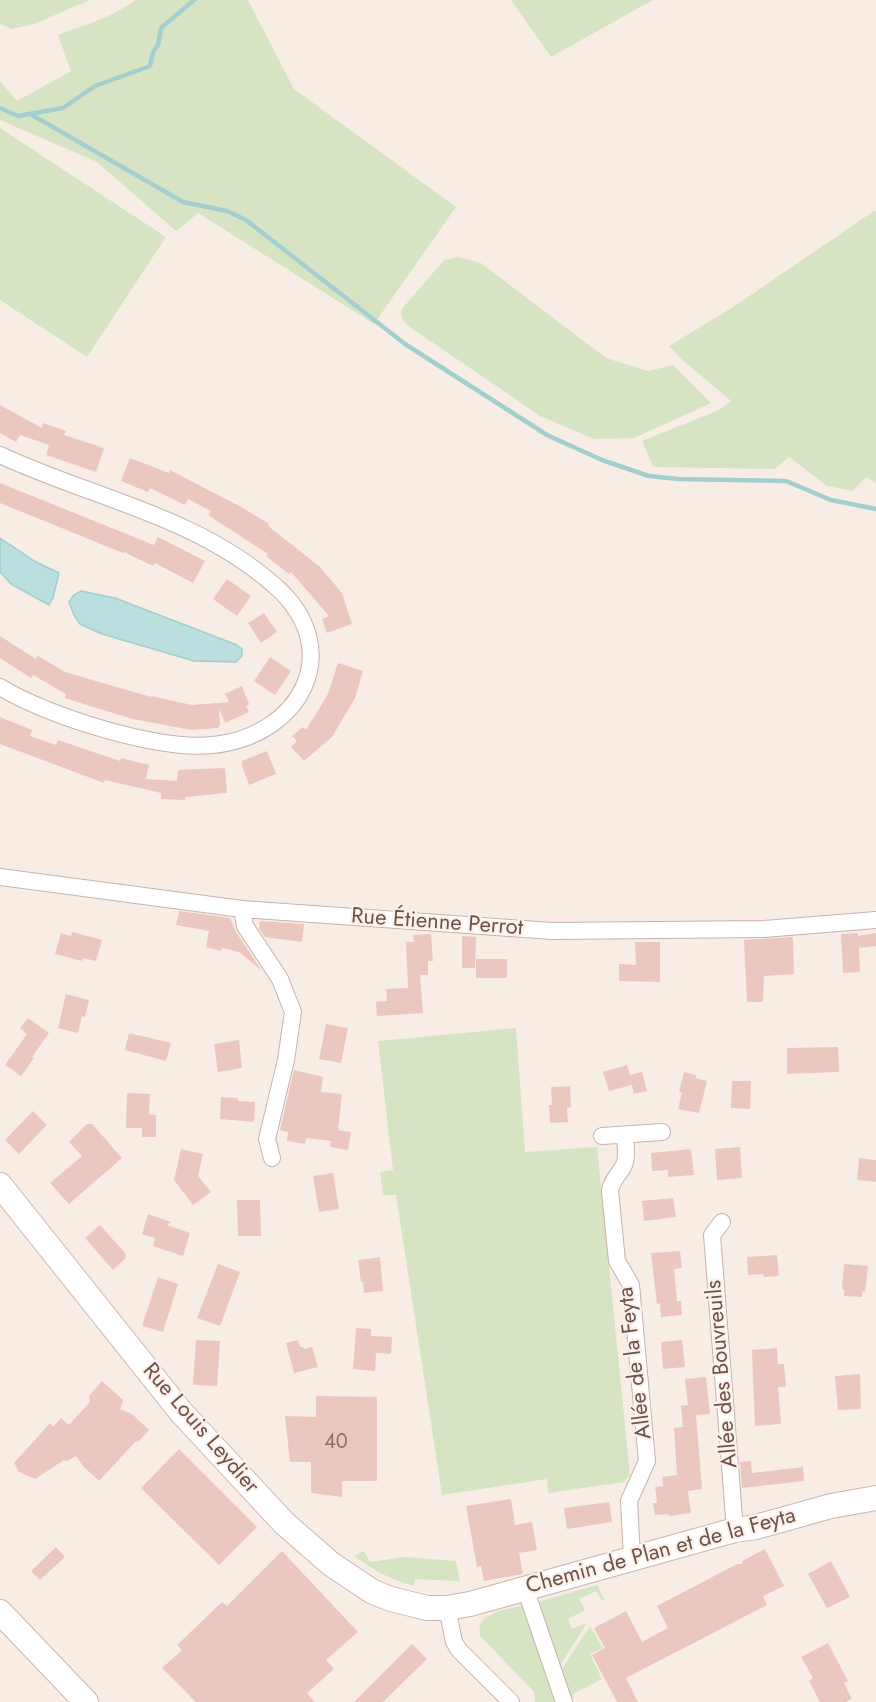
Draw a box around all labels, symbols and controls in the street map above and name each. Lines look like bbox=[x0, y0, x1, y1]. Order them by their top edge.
street label: Rue Étienne Perrot bbox=[350, 904, 524, 942]
street label: Allée des Bouvreuils bbox=[702, 1279, 744, 1469]
street label: Allée de la Feyta bbox=[614, 1285, 658, 1441]
street label: Rue Louis Leydier bbox=[136, 1358, 264, 1500]
house number: 40 bbox=[324, 1431, 348, 1455]
street label: Chemin de Plan et de la Feyta bbox=[523, 1503, 799, 1601]

